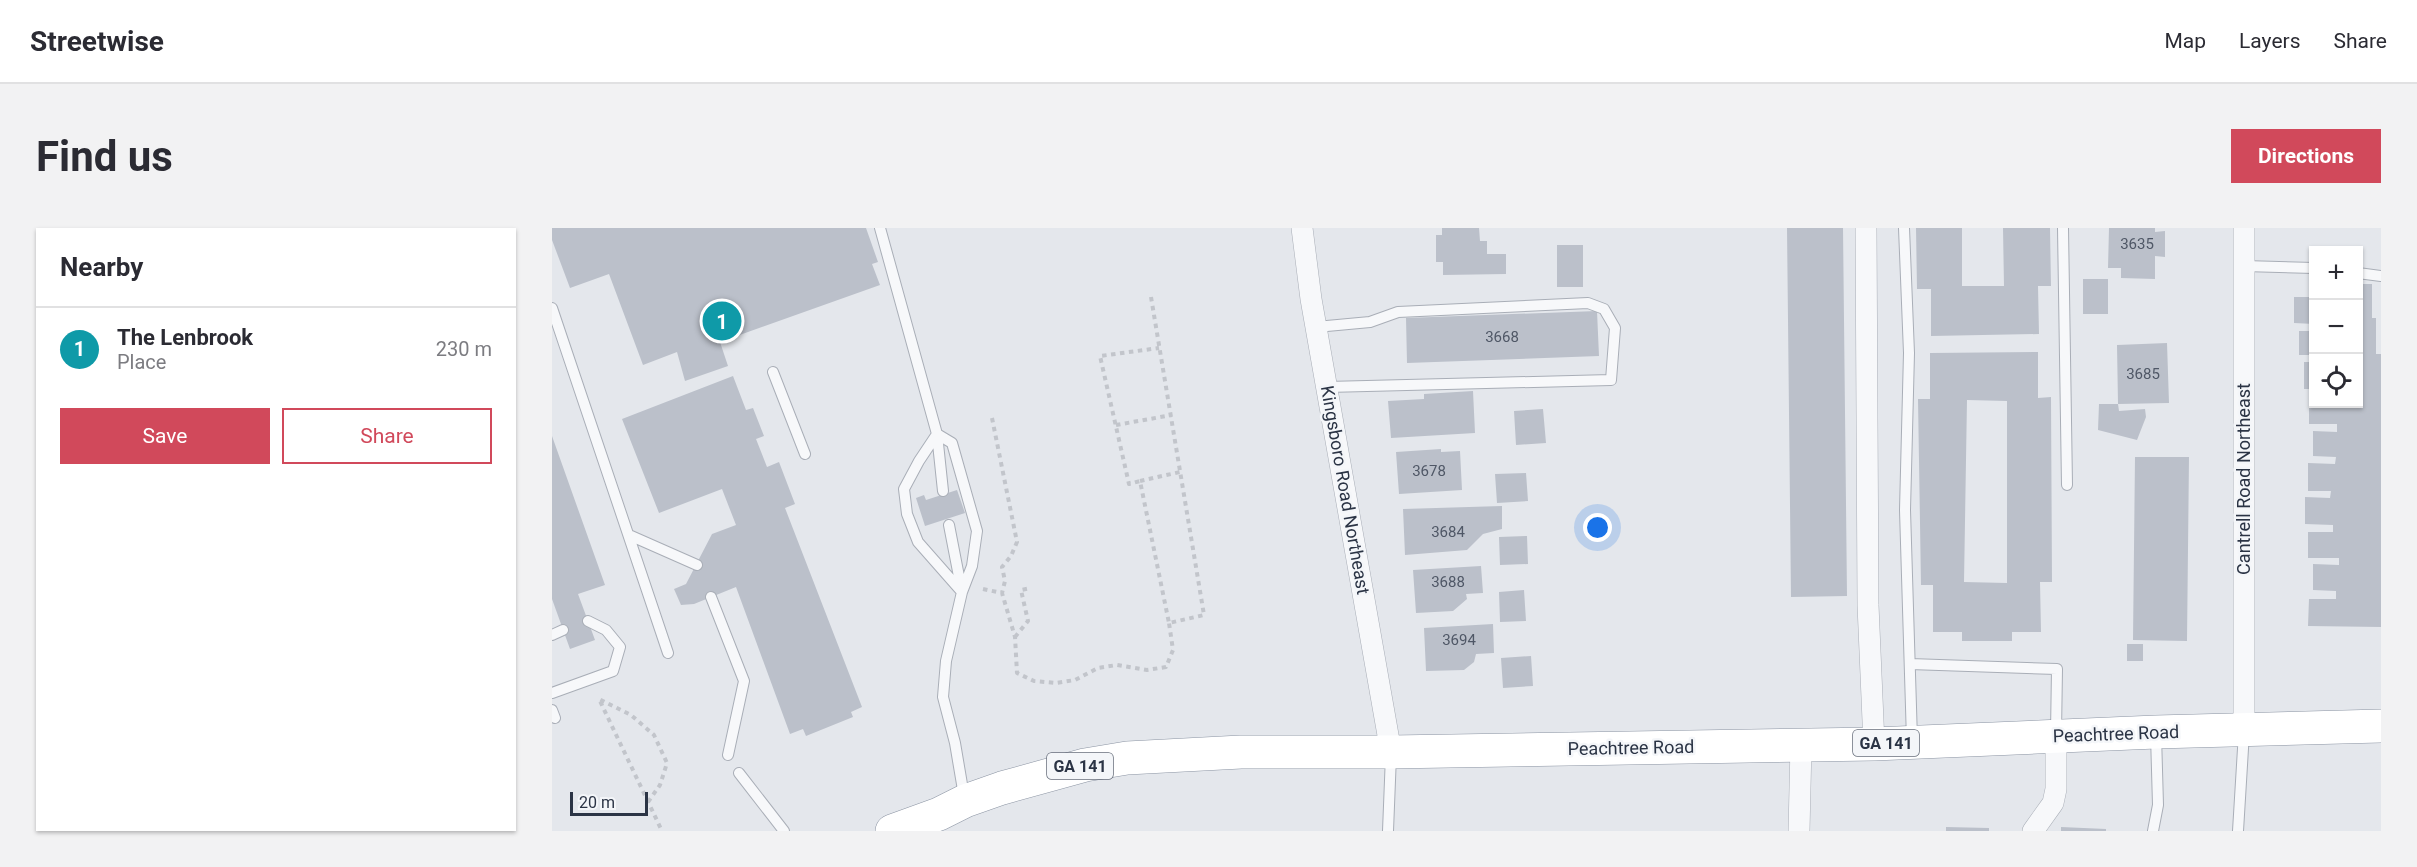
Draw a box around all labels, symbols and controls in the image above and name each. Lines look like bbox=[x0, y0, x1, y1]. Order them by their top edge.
text: Streetwise bbox=[30, 25, 164, 58]
text: Map bbox=[2164, 29, 2206, 53]
text: Layers bbox=[2239, 29, 2300, 53]
text: Share bbox=[2333, 29, 2387, 53]
button: Directions bbox=[2231, 129, 2381, 183]
text: Find us bbox=[36, 132, 173, 181]
house number: 3635 bbox=[2120, 235, 2154, 253]
map controls bbox=[2309, 246, 2363, 408]
button: + bbox=[2309, 246, 2363, 300]
text: Nearby bbox=[60, 252, 143, 282]
pin: 1 bbox=[702, 298, 742, 344]
button: − bbox=[2309, 300, 2363, 354]
text: The Lenbrook bbox=[117, 325, 253, 350]
house number: 3668 bbox=[1485, 328, 1519, 346]
text: 1 bbox=[74, 337, 85, 361]
text: 230 m bbox=[436, 337, 492, 361]
text: Place bbox=[117, 350, 166, 374]
button: locate bbox=[2309, 354, 2363, 408]
house number: 3685 bbox=[2126, 365, 2160, 383]
street label: Cantrell Road Northeast bbox=[2233, 383, 2254, 575]
street label: Kingsboro Road Northeast bbox=[1317, 384, 1374, 596]
button: Save bbox=[60, 408, 270, 464]
button: Share bbox=[282, 408, 492, 464]
house number: 3678 bbox=[1412, 462, 1446, 480]
your location bbox=[1583, 513, 1612, 542]
house number: 3684 bbox=[1431, 523, 1465, 541]
house number: 3688 bbox=[1431, 573, 1465, 591]
house number: 3694 bbox=[1442, 631, 1476, 649]
street label: Peachtree Road bbox=[2052, 721, 2180, 746]
road number: GA 141 bbox=[1853, 730, 1919, 756]
street label: Peachtree Road bbox=[1568, 736, 1694, 759]
road number: GA 141 bbox=[1047, 753, 1113, 779]
scale bar bbox=[570, 789, 648, 816]
text: 20 m bbox=[579, 793, 615, 812]

